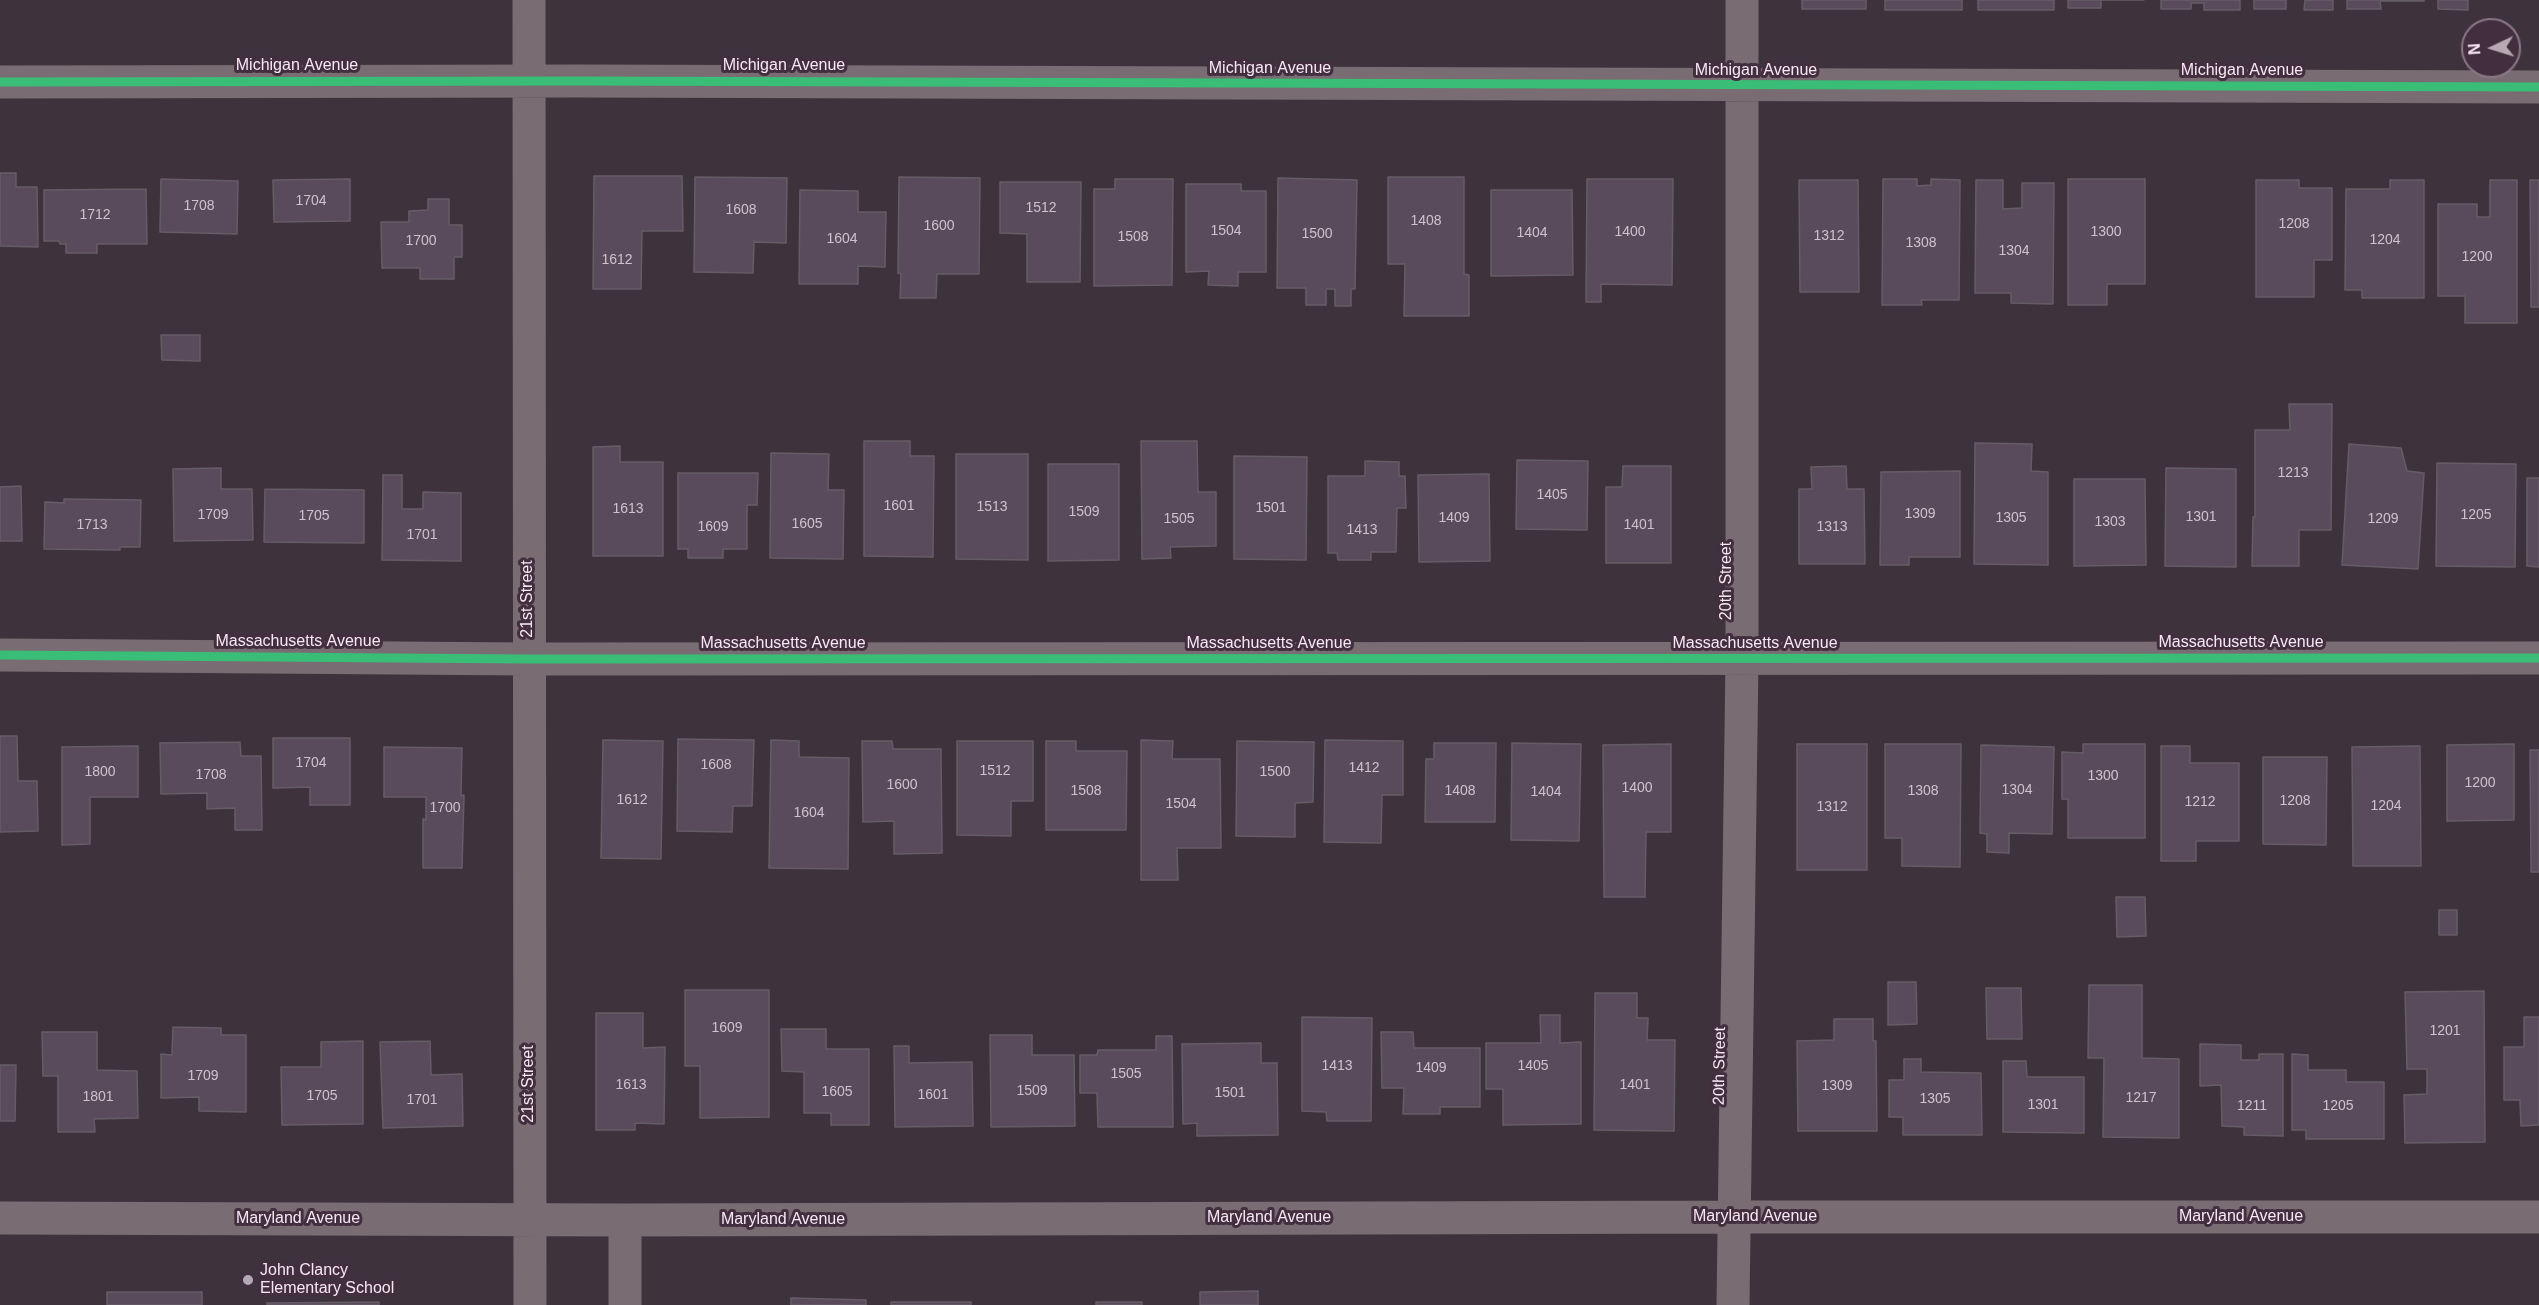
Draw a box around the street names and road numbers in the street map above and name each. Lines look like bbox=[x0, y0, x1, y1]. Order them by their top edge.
street label: Michigan Avenue bbox=[236, 56, 358, 76]
street label: Michigan Avenue bbox=[723, 56, 845, 76]
street label: Michigan Avenue bbox=[1209, 59, 1331, 79]
street label: Michigan Avenue bbox=[1695, 61, 1817, 81]
street label: Michigan Avenue bbox=[2181, 61, 2303, 81]
street label: 20th Street bbox=[1717, 542, 1737, 620]
street label: 21st Street bbox=[518, 560, 538, 638]
street label: Massachusetts Avenue bbox=[215, 632, 381, 652]
street label: Massachusetts Avenue bbox=[2158, 633, 2324, 653]
street label: Massachusetts Avenue bbox=[700, 634, 866, 654]
street label: Massachusetts Avenue bbox=[1186, 634, 1352, 654]
street label: Massachusetts Avenue bbox=[1672, 634, 1838, 654]
street label: 20th Street bbox=[1710, 1027, 1730, 1105]
street label: 21st Street bbox=[519, 1045, 539, 1123]
street label: Maryland Avenue bbox=[1693, 1207, 1817, 1227]
street label: Maryland Avenue bbox=[2179, 1207, 2303, 1227]
street label: Maryland Avenue bbox=[1207, 1208, 1331, 1228]
street label: Maryland Avenue bbox=[236, 1209, 360, 1229]
street label: Maryland Avenue bbox=[721, 1210, 845, 1230]

